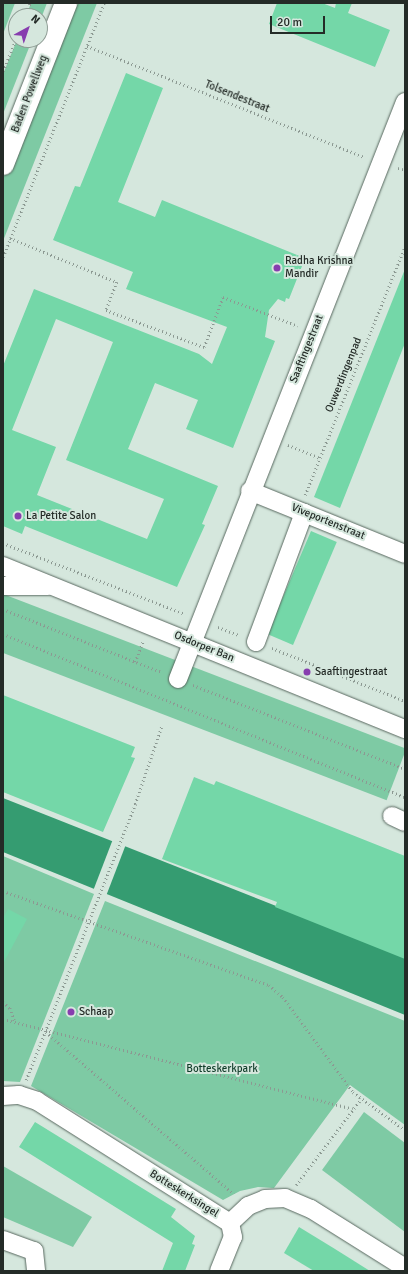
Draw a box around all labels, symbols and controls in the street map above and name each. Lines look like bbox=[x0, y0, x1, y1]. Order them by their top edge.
north arrow bbox=[8, 8, 48, 48]
scale bar bbox=[272, 8, 327, 34]
text: N bbox=[28, 12, 43, 27]
text: 20 m bbox=[277, 15, 302, 30]
street label: Baden Powellweg bbox=[9, 53, 51, 135]
street label: Tolsendestraat bbox=[203, 78, 271, 116]
place label: Radha Krishna Mandir bbox=[285, 255, 353, 281]
marker: Radha Krishna Mandir bbox=[272, 263, 282, 273]
street label: Saaftingestraat bbox=[287, 313, 327, 385]
street label: Ouwerdingenpad bbox=[323, 336, 365, 414]
street label: Viveportenstraat bbox=[289, 501, 367, 543]
place label: La Petite Salon bbox=[26, 509, 96, 523]
marker: La Petite Salon bbox=[13, 511, 23, 521]
street label: Osdorper Ban bbox=[172, 629, 236, 665]
place label: Saaftingestraat bbox=[315, 665, 387, 679]
marker: Saaftingestraat bbox=[302, 667, 312, 677]
place label: Schaap bbox=[79, 1005, 113, 1019]
marker: Schaap bbox=[66, 1007, 76, 1017]
park label: Botteskerkpark bbox=[186, 1062, 258, 1076]
street label: Botteskerksingel bbox=[147, 1167, 221, 1221]

